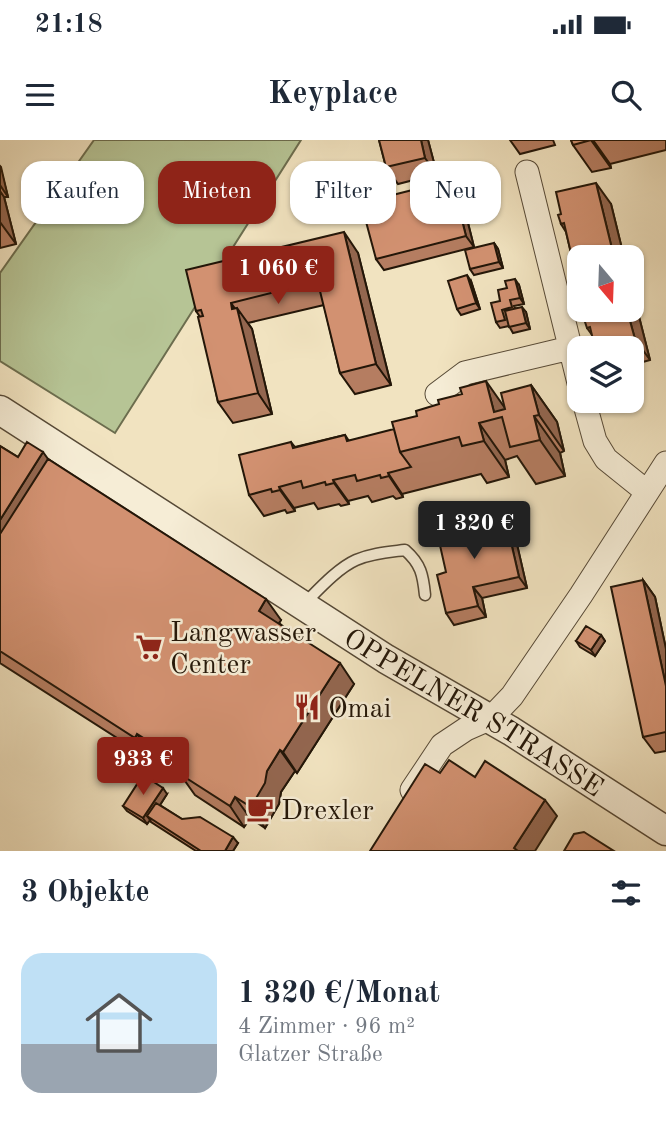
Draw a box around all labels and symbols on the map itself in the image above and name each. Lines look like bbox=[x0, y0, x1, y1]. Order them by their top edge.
north arrow bbox=[567, 245, 644, 322]
pin: 1 060 € bbox=[213, 246, 343, 306]
pin: 1 320 € bbox=[409, 502, 539, 561]
place label: Langwasser Center bbox=[170, 620, 316, 680]
street label: OPPELNER STRASSE bbox=[338, 625, 607, 803]
supermarket icon: Langwasser Center bbox=[134, 632, 164, 662]
restaurant icon: Omai bbox=[292, 692, 322, 722]
place label: Omai bbox=[328, 696, 391, 724]
pin: 933 € bbox=[94, 738, 192, 797]
cafe icon: Drexler bbox=[245, 794, 275, 824]
place label: Drexler bbox=[281, 798, 374, 826]

